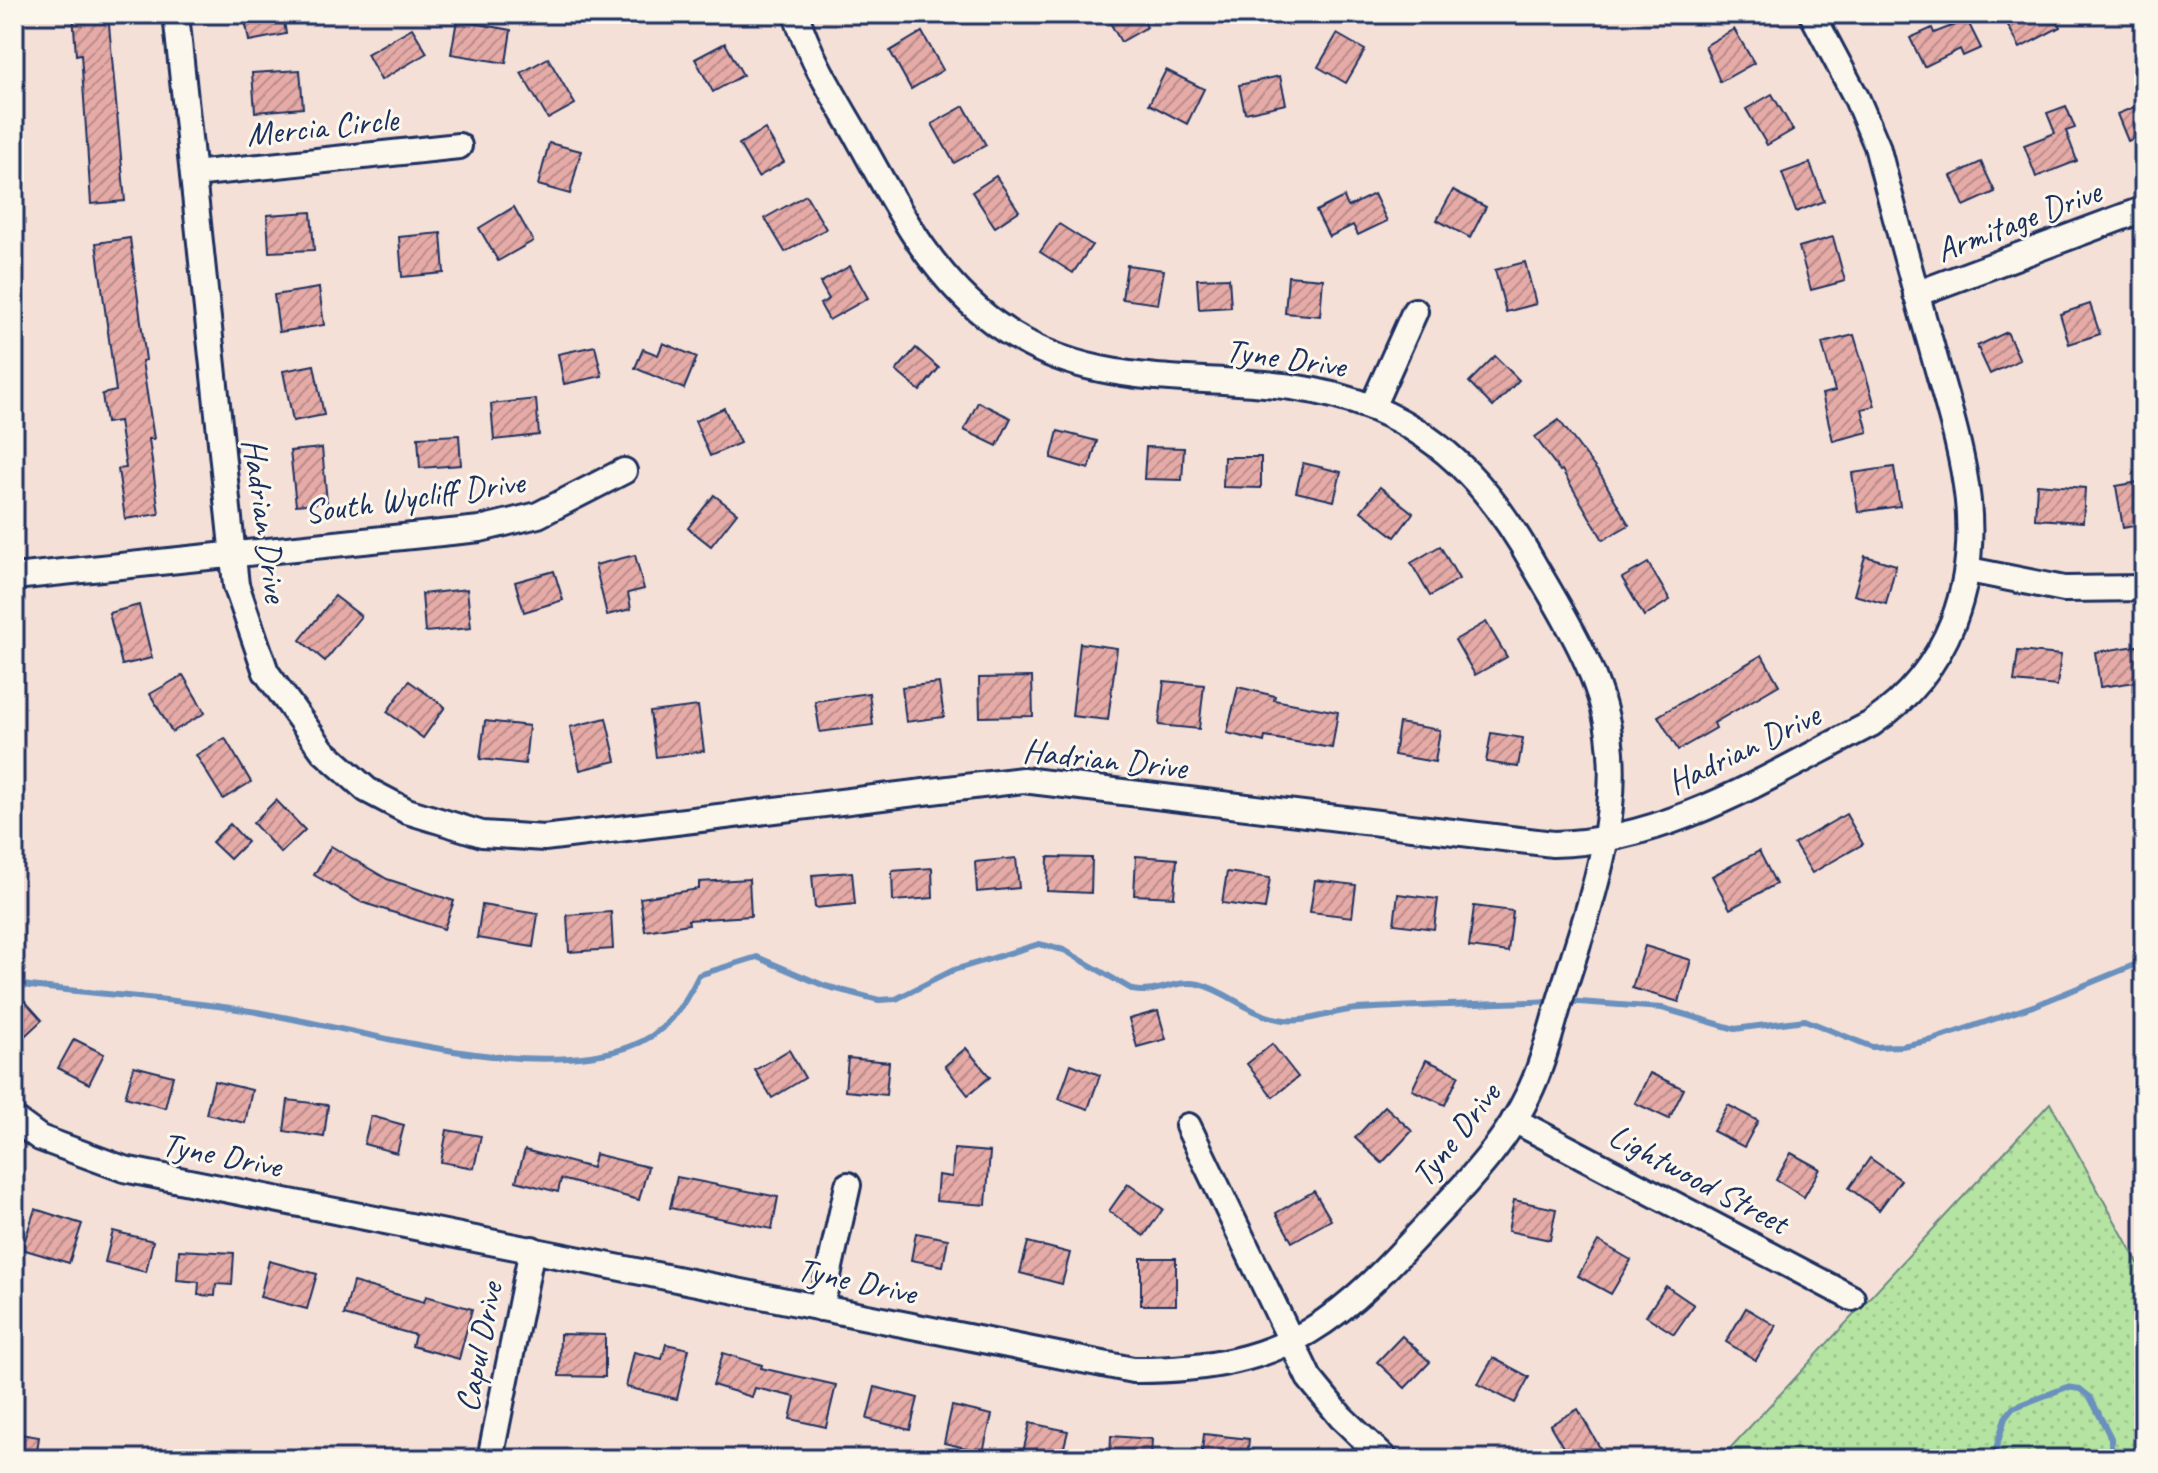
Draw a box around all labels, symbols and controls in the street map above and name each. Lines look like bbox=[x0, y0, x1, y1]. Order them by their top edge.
street label: Mercia Circle bbox=[244, 97, 402, 156]
street label: Armitage Drive bbox=[1930, 169, 2108, 272]
street label: Tyne Drive bbox=[1223, 328, 1351, 387]
street label: Hadrian Drive bbox=[233, 436, 299, 606]
street label: South Wycliff Drive bbox=[301, 460, 529, 533]
street label: Hadrian Drive bbox=[1660, 692, 1828, 804]
street label: Hadrian Drive bbox=[1021, 729, 1191, 789]
street label: Tyne Drive bbox=[1401, 1072, 1511, 1195]
street label: Lightwood Street bbox=[1602, 1113, 1799, 1245]
street label: Tyne Drive bbox=[159, 1122, 287, 1187]
street label: Tyne Drive bbox=[793, 1247, 922, 1314]
street label: Capul Drive bbox=[445, 1276, 513, 1415]

